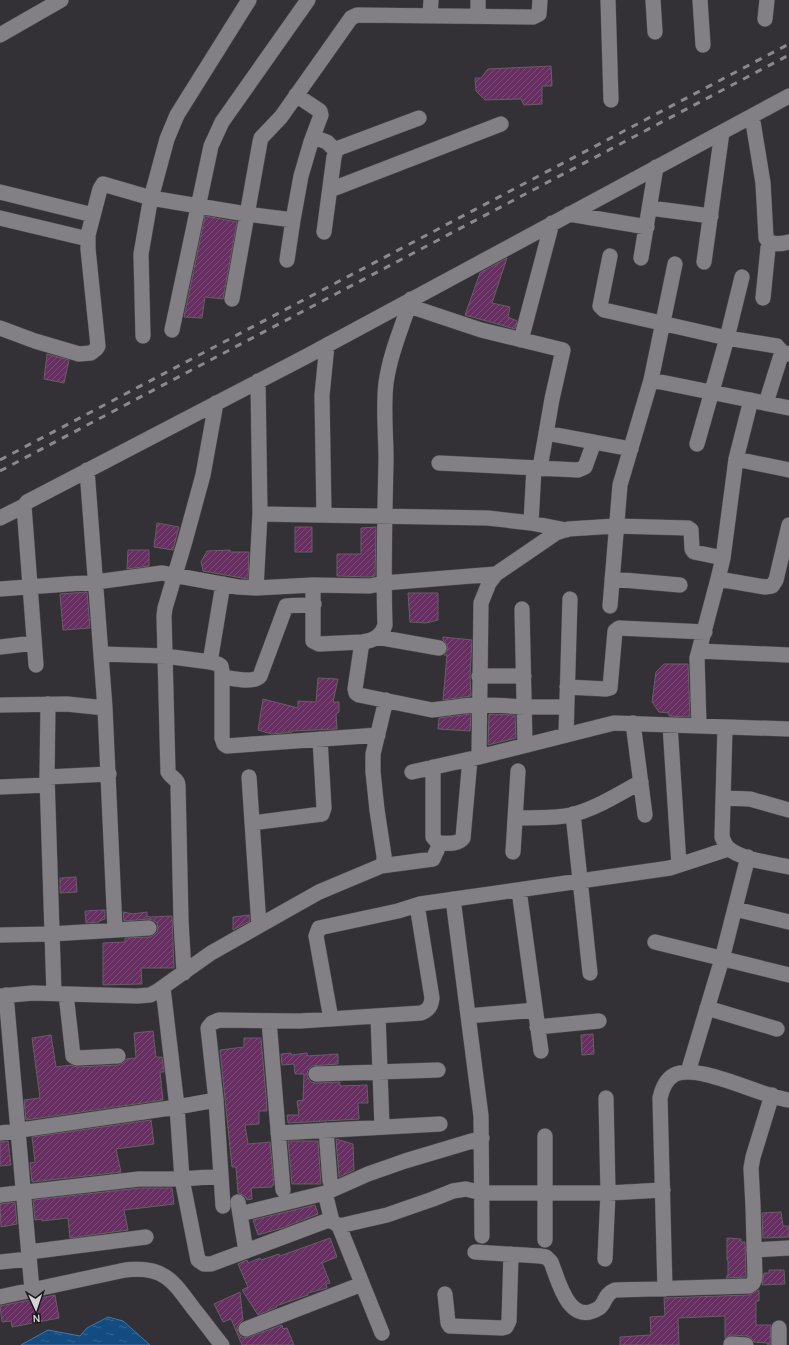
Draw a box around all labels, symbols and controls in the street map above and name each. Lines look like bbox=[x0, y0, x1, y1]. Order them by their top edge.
north arrow bbox=[16, 1289, 56, 1329]
text: N bbox=[32, 1312, 41, 1325]

